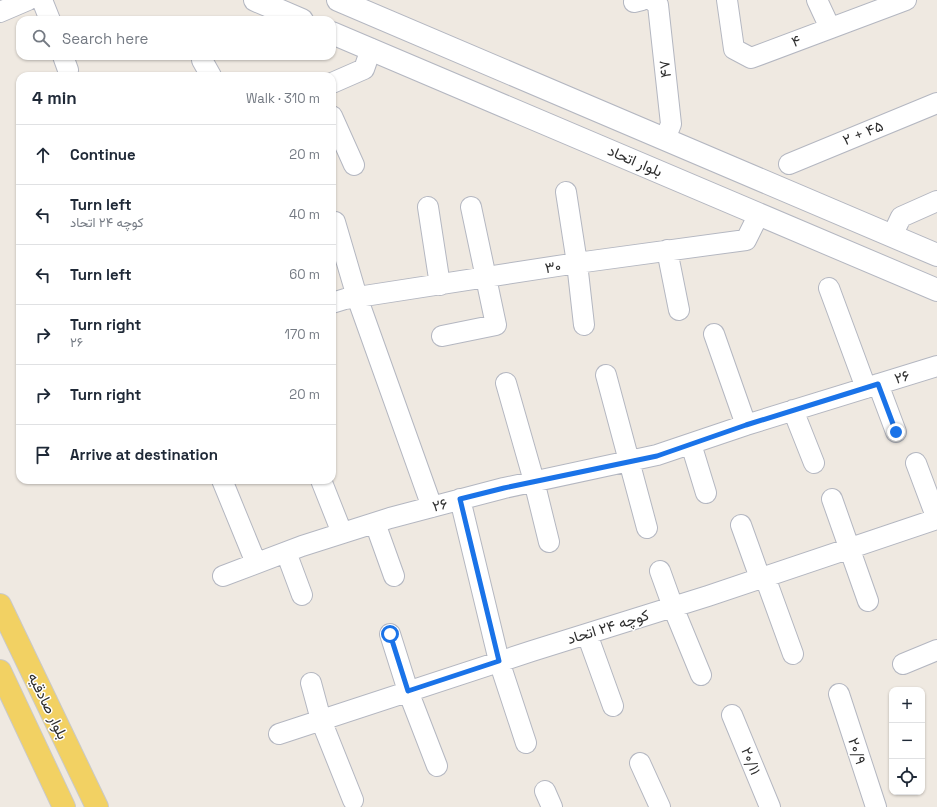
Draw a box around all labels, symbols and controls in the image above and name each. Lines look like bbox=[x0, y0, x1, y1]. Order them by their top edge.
search box bbox=[16, 16, 336, 60]
icon: search bbox=[30, 27, 52, 49]
text: Search here bbox=[62, 29, 148, 48]
street label: ۴ bbox=[789, 30, 804, 51]
street label: ۴۷ bbox=[654, 59, 675, 79]
text: 4 min bbox=[32, 87, 77, 109]
text: Walk · 310 m bbox=[246, 90, 320, 107]
street label: ۲ + ۴۵ bbox=[840, 116, 886, 149]
street label: بلوار اتحاد bbox=[605, 141, 665, 181]
icon: ahead bbox=[32, 144, 54, 166]
text: Continue bbox=[70, 145, 136, 164]
text: 20 m bbox=[289, 146, 320, 163]
text: Turn left bbox=[70, 195, 132, 214]
icon: left bbox=[32, 204, 54, 226]
text: 40 m bbox=[289, 206, 320, 223]
text: کوچه ۲۴ اتحاد bbox=[70, 214, 143, 231]
street label: ۳۰ bbox=[543, 256, 562, 277]
icon: left bbox=[32, 264, 54, 286]
text: Turn left bbox=[70, 265, 132, 284]
text: 60 m bbox=[289, 266, 320, 283]
text: Turn right bbox=[70, 315, 141, 334]
icon: right bbox=[32, 324, 54, 346]
text: 170 m bbox=[284, 326, 320, 343]
text: ۲۶ bbox=[70, 334, 83, 351]
street label: ۲۶ bbox=[892, 365, 912, 388]
icon: right bbox=[32, 384, 54, 406]
text: Turn right bbox=[70, 385, 141, 404]
text: 20 m bbox=[289, 386, 320, 403]
route end bbox=[887, 423, 905, 441]
icon: arrive bbox=[32, 444, 54, 466]
text: Arrive at destination bbox=[70, 445, 218, 464]
street label: ۲۶ bbox=[430, 493, 450, 516]
street label: کوچه ۲۴ اتحاد bbox=[565, 605, 652, 649]
route start bbox=[381, 625, 399, 643]
street label: بلوار صادقیه bbox=[24, 669, 73, 742]
map controls bbox=[889, 687, 925, 795]
button: + bbox=[889, 687, 925, 723]
button: − bbox=[889, 723, 925, 759]
street label: ۲۰/۹ bbox=[844, 735, 871, 767]
street label: ۲۰/۱۱ bbox=[737, 744, 766, 778]
button: locate bbox=[889, 759, 925, 795]

